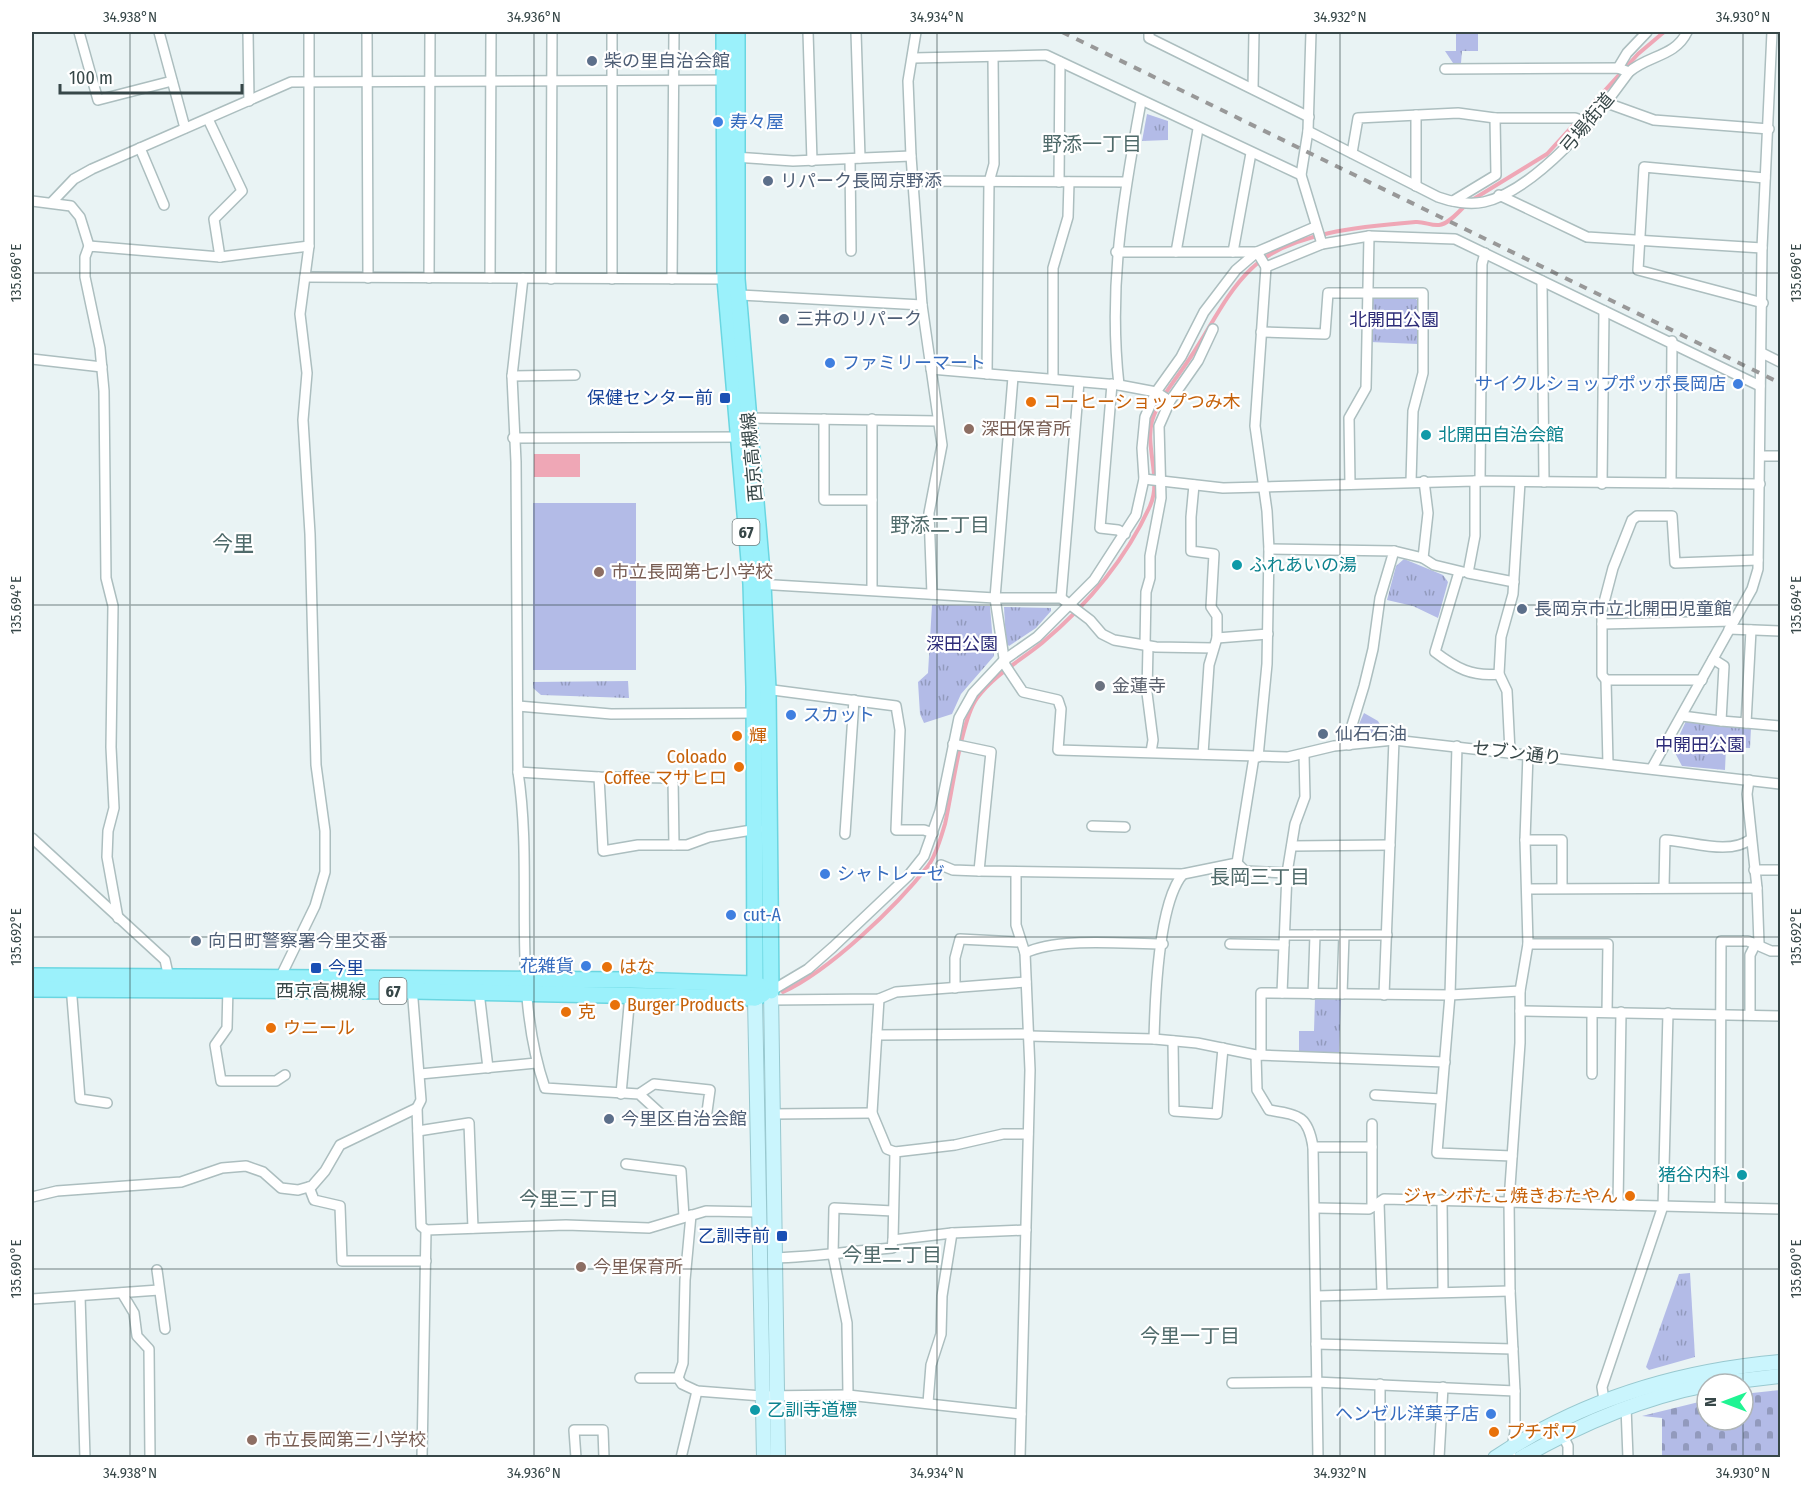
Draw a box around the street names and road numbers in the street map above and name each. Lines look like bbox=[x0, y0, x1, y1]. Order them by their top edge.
street label: 弓場街道 bbox=[1555, 88, 1619, 158]
street label: 西京高槻線 bbox=[737, 411, 767, 503]
road number: 67 bbox=[732, 519, 760, 545]
street label: セブン通り bbox=[1471, 737, 1563, 769]
road number: 67 bbox=[380, 978, 406, 1004]
street label: 西京高槻線 bbox=[276, 980, 366, 1002]

